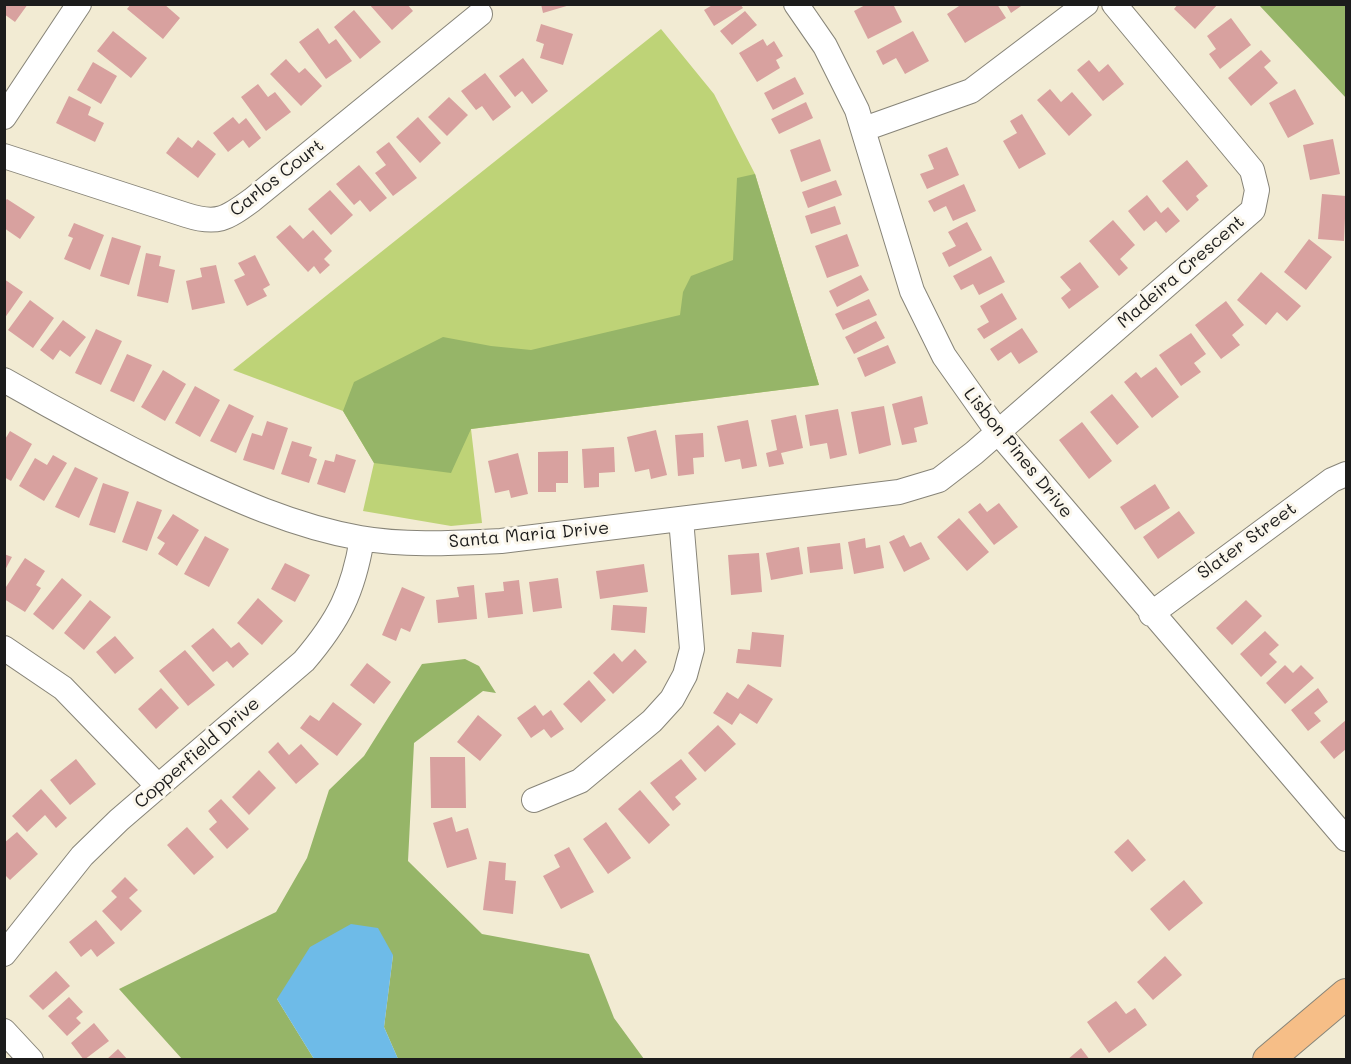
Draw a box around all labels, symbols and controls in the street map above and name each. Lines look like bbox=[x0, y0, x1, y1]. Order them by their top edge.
street label: Carlos Court bbox=[226, 135, 328, 221]
street label: Madeira Crescent bbox=[1113, 211, 1249, 333]
street label: Lisbon Pines Drive bbox=[959, 384, 1077, 522]
street label: Slater Street bbox=[1193, 498, 1301, 584]
street label: Santa Maria Drive bbox=[448, 517, 610, 553]
street label: Copperfield Drive bbox=[130, 693, 264, 813]

